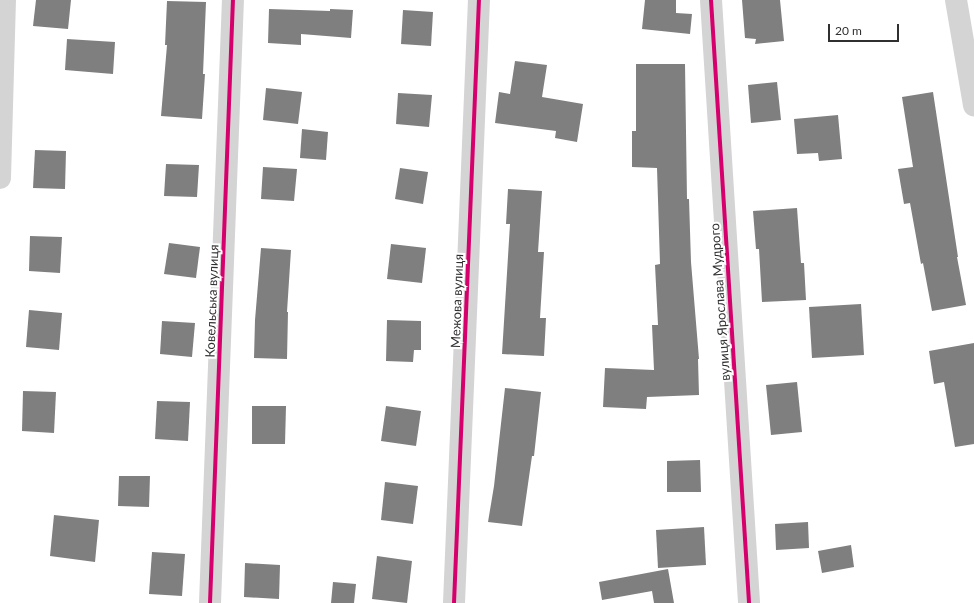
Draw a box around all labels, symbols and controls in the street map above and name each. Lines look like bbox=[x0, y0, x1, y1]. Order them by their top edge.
scale bar bbox=[830, 16, 901, 42]
text: 20 m bbox=[835, 23, 862, 38]
street label: вулиця Ярослава Мудрого bbox=[707, 223, 733, 381]
street label: Ковельська вулиця bbox=[202, 244, 222, 358]
street label: Межова вулиця bbox=[448, 254, 466, 348]

